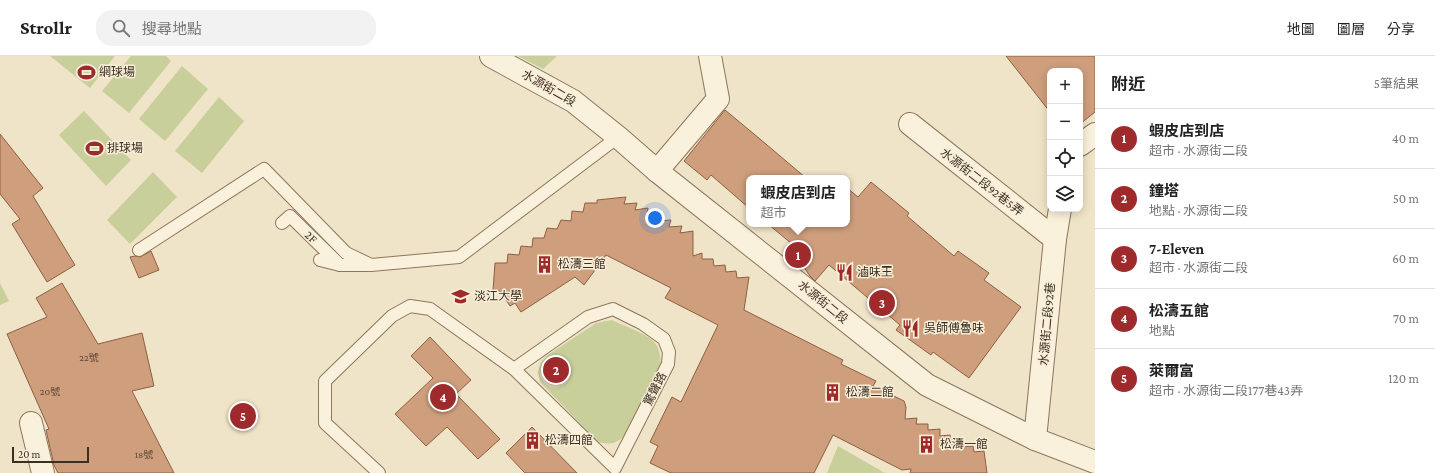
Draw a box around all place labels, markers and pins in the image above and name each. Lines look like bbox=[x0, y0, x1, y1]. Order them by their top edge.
sports icon: 網球場 bbox=[76, 62, 96, 82]
place label: 網球場 bbox=[99, 65, 135, 79]
sports icon: 排球場 bbox=[84, 138, 104, 158]
place label: 排球場 bbox=[107, 141, 143, 155]
pin: 1 bbox=[785, 240, 811, 270]
building icon: 松濤三館 bbox=[535, 254, 555, 274]
place label: 松濤三館 bbox=[558, 257, 606, 271]
restaurant icon: 滷味王 bbox=[834, 262, 854, 282]
place label: 滷味王 bbox=[857, 265, 893, 279]
school or university icon: 淡江大學 bbox=[451, 286, 471, 306]
pin: 3 bbox=[869, 288, 895, 318]
place label: 淡江大學 bbox=[474, 289, 522, 303]
restaurant icon: 吳師傅魯味 bbox=[901, 318, 921, 338]
place label: 吳師傅魯味 bbox=[924, 321, 984, 335]
pin: 2 bbox=[543, 355, 569, 385]
pin: 4 bbox=[430, 382, 456, 412]
building icon: 松濤二館 bbox=[823, 382, 843, 402]
place label: 松濤二館 bbox=[846, 385, 894, 399]
pin: 5 bbox=[230, 401, 256, 431]
building icon: 松濤四館 bbox=[522, 430, 542, 450]
place label: 松濤四館 bbox=[545, 433, 593, 447]
building icon: 松濤一館 bbox=[917, 434, 937, 454]
place label: 松濤一館 bbox=[940, 437, 988, 451]

